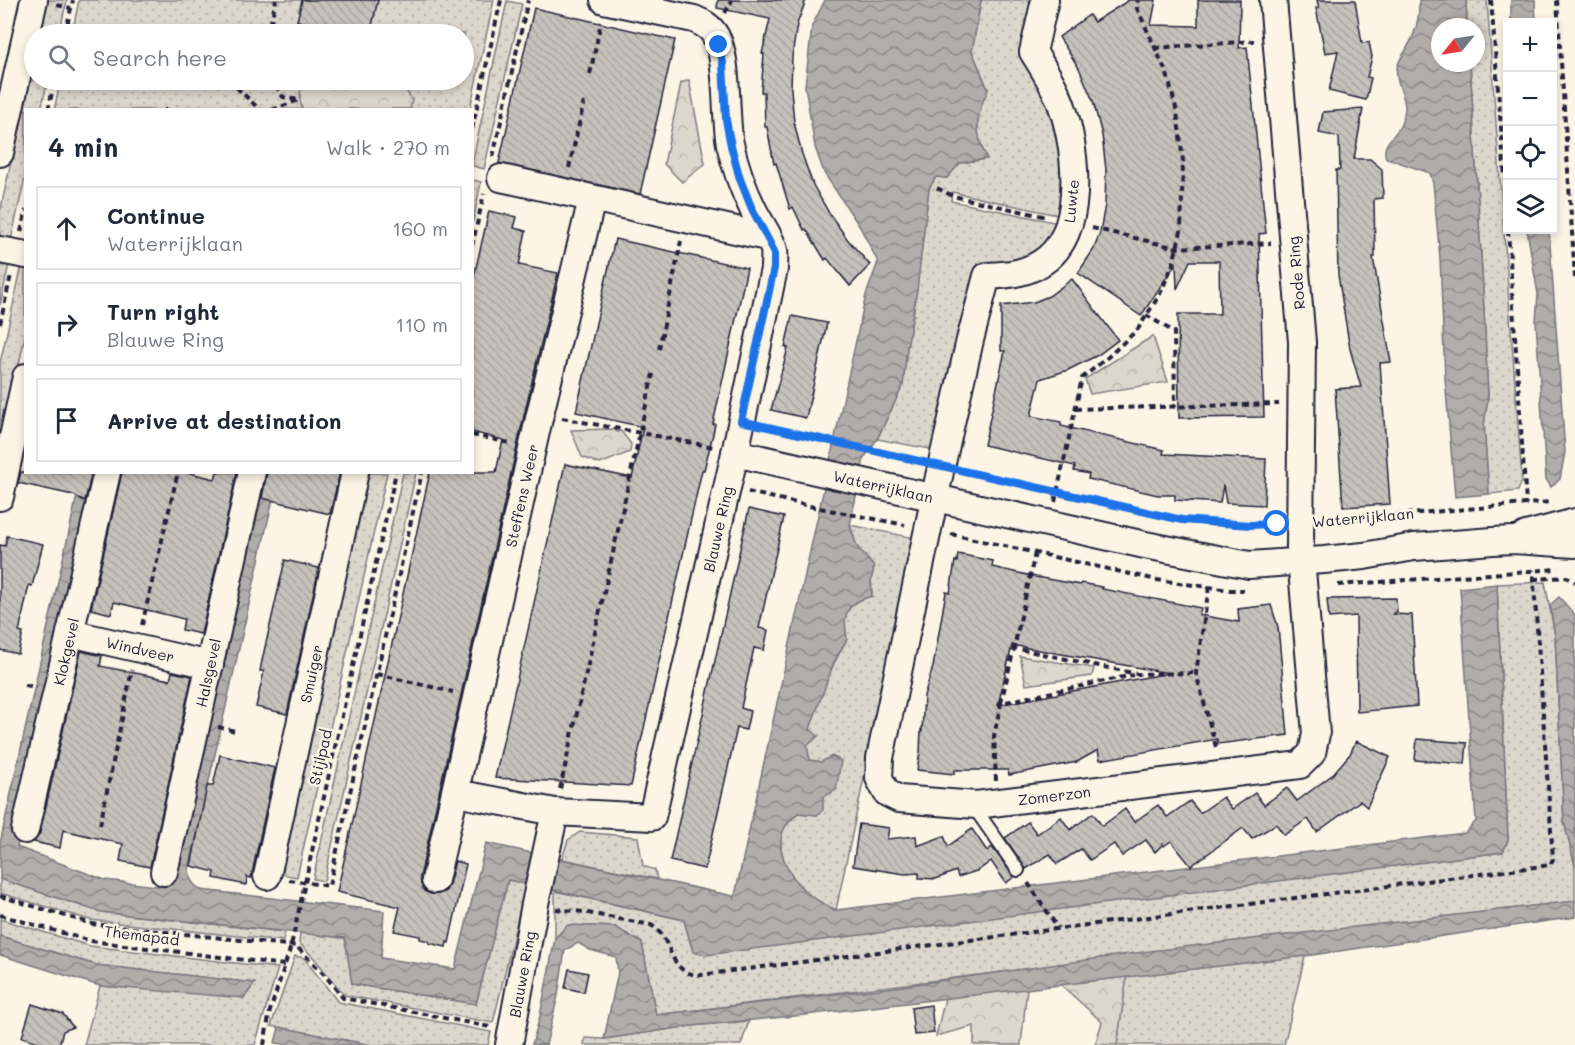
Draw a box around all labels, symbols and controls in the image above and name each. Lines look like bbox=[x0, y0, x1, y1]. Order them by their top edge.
north arrow bbox=[1431, 18, 1485, 72]
map controls bbox=[1503, 18, 1557, 234]
button: + bbox=[1503, 18, 1557, 72]
search box bbox=[24, 24, 474, 90]
route end bbox=[705, 31, 731, 57]
icon: search bbox=[45, 41, 78, 74]
text: Search here bbox=[93, 43, 227, 72]
button: − bbox=[1503, 72, 1557, 126]
button: locate bbox=[1503, 126, 1557, 180]
text: 4 min bbox=[48, 130, 118, 164]
text: Walk · 270 m bbox=[326, 134, 450, 160]
street label: Luwte bbox=[1059, 178, 1083, 224]
button: layers bbox=[1503, 180, 1557, 234]
text: Continue bbox=[107, 201, 205, 230]
icon: ahead bbox=[50, 212, 83, 245]
text: 160 m bbox=[392, 215, 448, 241]
text: Waterrijklaan bbox=[107, 230, 243, 256]
street label: Rode Ring bbox=[1283, 235, 1309, 310]
text: Turn right bbox=[107, 297, 219, 326]
icon: right bbox=[50, 308, 83, 341]
text: 110 m bbox=[395, 311, 448, 337]
text: Blauwe Ring bbox=[107, 326, 224, 352]
icon: arrive bbox=[50, 404, 83, 437]
text: Arrive at destination bbox=[107, 406, 342, 435]
street label: Steffens Weer bbox=[500, 442, 543, 549]
street label: Waterrijklaan bbox=[831, 465, 935, 507]
street label: Blauwe Ring bbox=[698, 484, 737, 574]
street label: Waterrijklaan bbox=[1311, 503, 1415, 531]
route start bbox=[1263, 510, 1289, 536]
street label: Klokgevel bbox=[48, 616, 83, 687]
street label: Windveer bbox=[104, 632, 176, 667]
street label: Halsgevel bbox=[191, 636, 225, 709]
street label: Smuiger bbox=[295, 643, 327, 705]
street label: Stijlpad bbox=[304, 727, 336, 787]
street label: Zomerzon bbox=[1016, 781, 1092, 810]
street label: Themapad bbox=[103, 920, 181, 950]
street label: Blauwe Ring bbox=[504, 929, 540, 1019]

